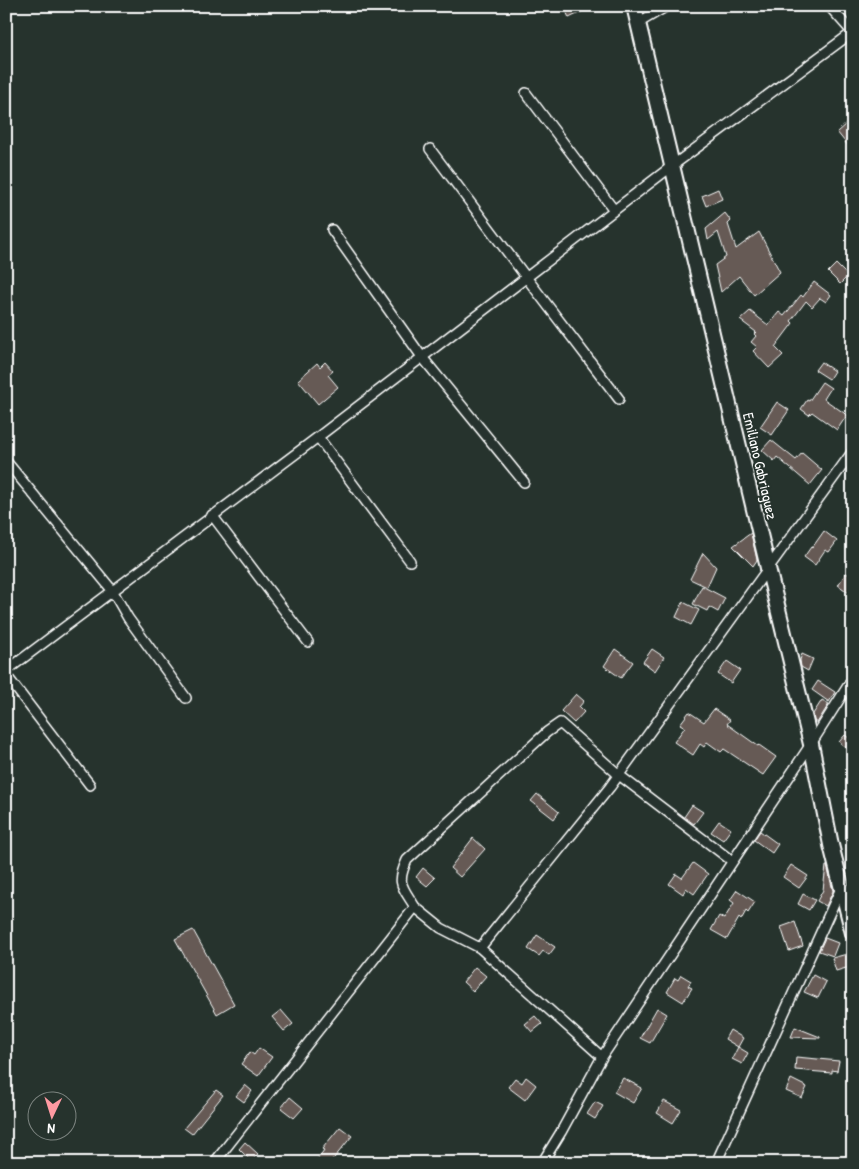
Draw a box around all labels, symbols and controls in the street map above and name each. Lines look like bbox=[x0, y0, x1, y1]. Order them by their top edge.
street label: Emiliano Gabriaguez bbox=[738, 410, 783, 522]
north arrow bbox=[28, 1092, 78, 1142]
text: N bbox=[46, 1120, 55, 1139]

